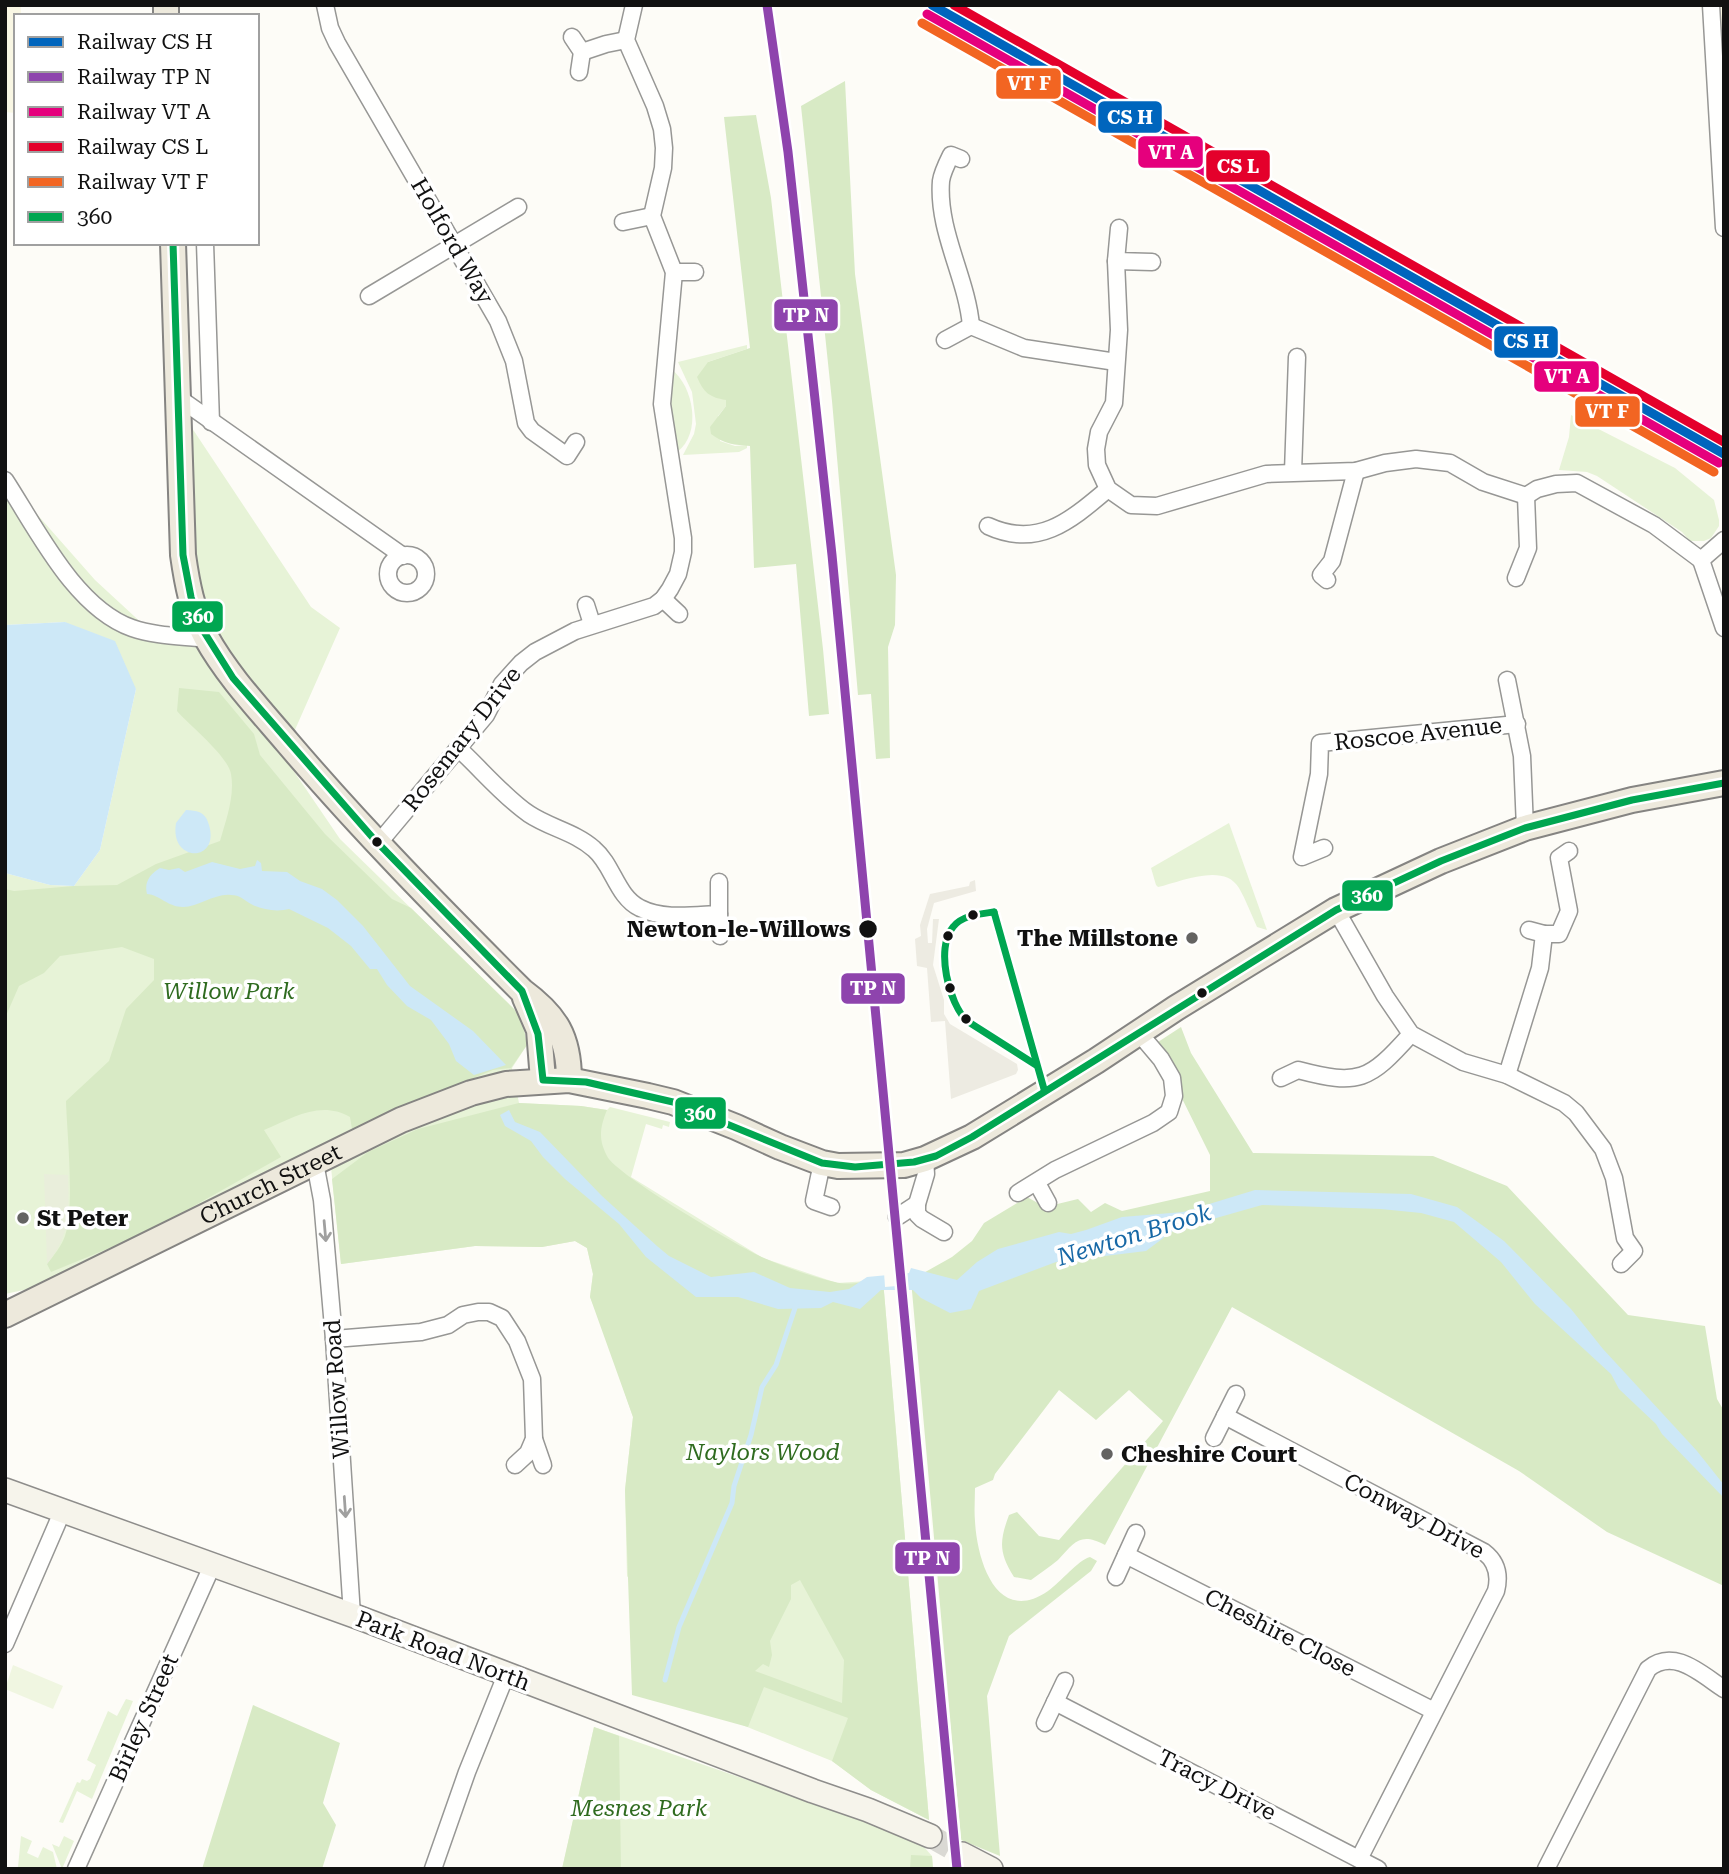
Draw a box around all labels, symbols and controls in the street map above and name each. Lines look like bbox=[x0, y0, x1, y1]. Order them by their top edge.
legend bbox=[14, 14, 259, 245]
text: Railway CS H bbox=[77, 30, 213, 54]
text: Railway TP N bbox=[77, 65, 212, 89]
line badge: VT F bbox=[995, 67, 1062, 100]
text: VT F bbox=[1007, 72, 1051, 95]
text: Railway VT A bbox=[77, 100, 211, 124]
line badge: CS H bbox=[1097, 100, 1163, 134]
text: CS H bbox=[1107, 106, 1153, 129]
text: Railway CS L bbox=[77, 135, 208, 159]
line badge: VT A bbox=[1137, 135, 1204, 169]
text: VT A bbox=[1148, 141, 1194, 164]
line badge: CS L bbox=[1205, 149, 1271, 183]
text: CS L bbox=[1217, 155, 1259, 178]
text: Railway VT F bbox=[77, 170, 208, 194]
street label: Holford Way bbox=[405, 173, 499, 309]
text: 360 bbox=[77, 205, 112, 229]
line badge: TP N bbox=[773, 298, 839, 332]
text: TP N bbox=[783, 304, 830, 327]
line badge: CS H bbox=[1493, 325, 1559, 359]
text: CS H bbox=[1503, 330, 1549, 353]
line badge: VT A bbox=[1533, 360, 1600, 393]
text: VT A bbox=[1544, 365, 1590, 388]
line badge: VT F bbox=[1574, 395, 1641, 428]
text: VT F bbox=[1585, 400, 1629, 423]
line badge: 360 bbox=[171, 600, 224, 633]
text: 360 bbox=[182, 605, 214, 628]
street label: Rosemary Drive bbox=[397, 661, 527, 817]
street label: Roscoe Avenue bbox=[1333, 712, 1503, 756]
unlabelled marker bbox=[370, 835, 384, 849]
line badge: 360 bbox=[1341, 879, 1394, 912]
text: 360 bbox=[1351, 884, 1383, 907]
unlabelled marker bbox=[966, 908, 980, 922]
place label: Newton-le-Willows bbox=[627, 916, 851, 943]
marker: Newton-le-Willows bbox=[857, 918, 879, 940]
place label: The Millstone bbox=[1017, 925, 1178, 952]
unlabelled marker bbox=[941, 929, 955, 943]
marker: The Millstone bbox=[1184, 930, 1200, 946]
line badge: TP N bbox=[840, 972, 906, 1005]
text: TP N bbox=[850, 977, 897, 1000]
park label: Willow Park bbox=[163, 978, 295, 1005]
unlabelled marker bbox=[943, 981, 957, 995]
unlabelled marker bbox=[1195, 986, 1209, 1000]
unlabelled marker bbox=[959, 1012, 973, 1026]
line badge: 360 bbox=[674, 1096, 727, 1130]
text: 360 bbox=[684, 1102, 716, 1125]
street label: Church Street bbox=[195, 1138, 346, 1230]
water label: Newton Brook bbox=[1053, 1198, 1215, 1272]
place label: St Peter bbox=[37, 1205, 129, 1232]
marker: St Peter bbox=[15, 1210, 31, 1226]
one-way arrow bbox=[319, 1219, 332, 1242]
street label: Willow Road bbox=[319, 1318, 355, 1460]
park label: Naylors Wood bbox=[685, 1439, 840, 1466]
place label: Cheshire Court bbox=[1121, 1441, 1297, 1468]
marker: Cheshire Court bbox=[1099, 1446, 1115, 1462]
street label: Conway Drive bbox=[1339, 1468, 1489, 1564]
one-way arrow bbox=[339, 1495, 352, 1517]
line badge: TP N bbox=[894, 1541, 961, 1575]
text: TP N bbox=[904, 1547, 951, 1570]
street label: Cheshire Close bbox=[1200, 1583, 1360, 1683]
street label: Park Road North bbox=[352, 1605, 534, 1697]
street label: Birley Street bbox=[104, 1650, 184, 1786]
street label: Tracy Drive bbox=[1153, 1744, 1281, 1826]
park label: Mesnes Park bbox=[570, 1795, 708, 1822]

